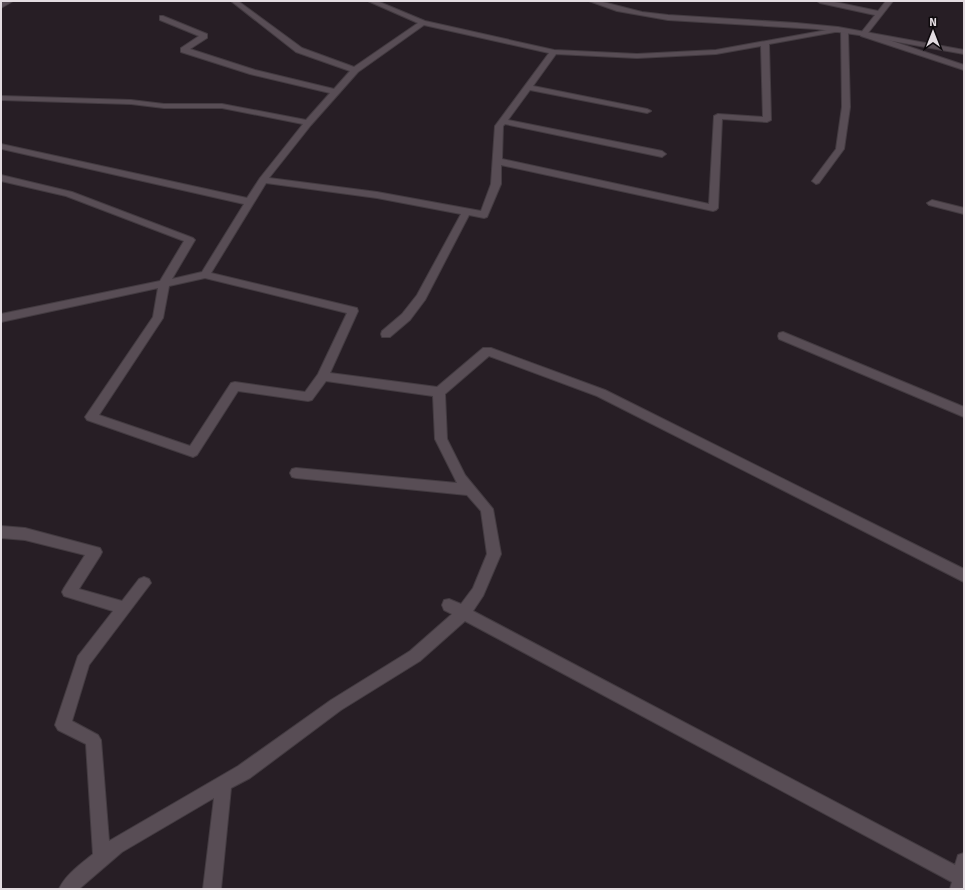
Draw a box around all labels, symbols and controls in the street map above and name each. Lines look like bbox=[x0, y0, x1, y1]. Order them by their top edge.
north arrow bbox=[913, 12, 953, 52]
text: N bbox=[929, 16, 937, 29]

